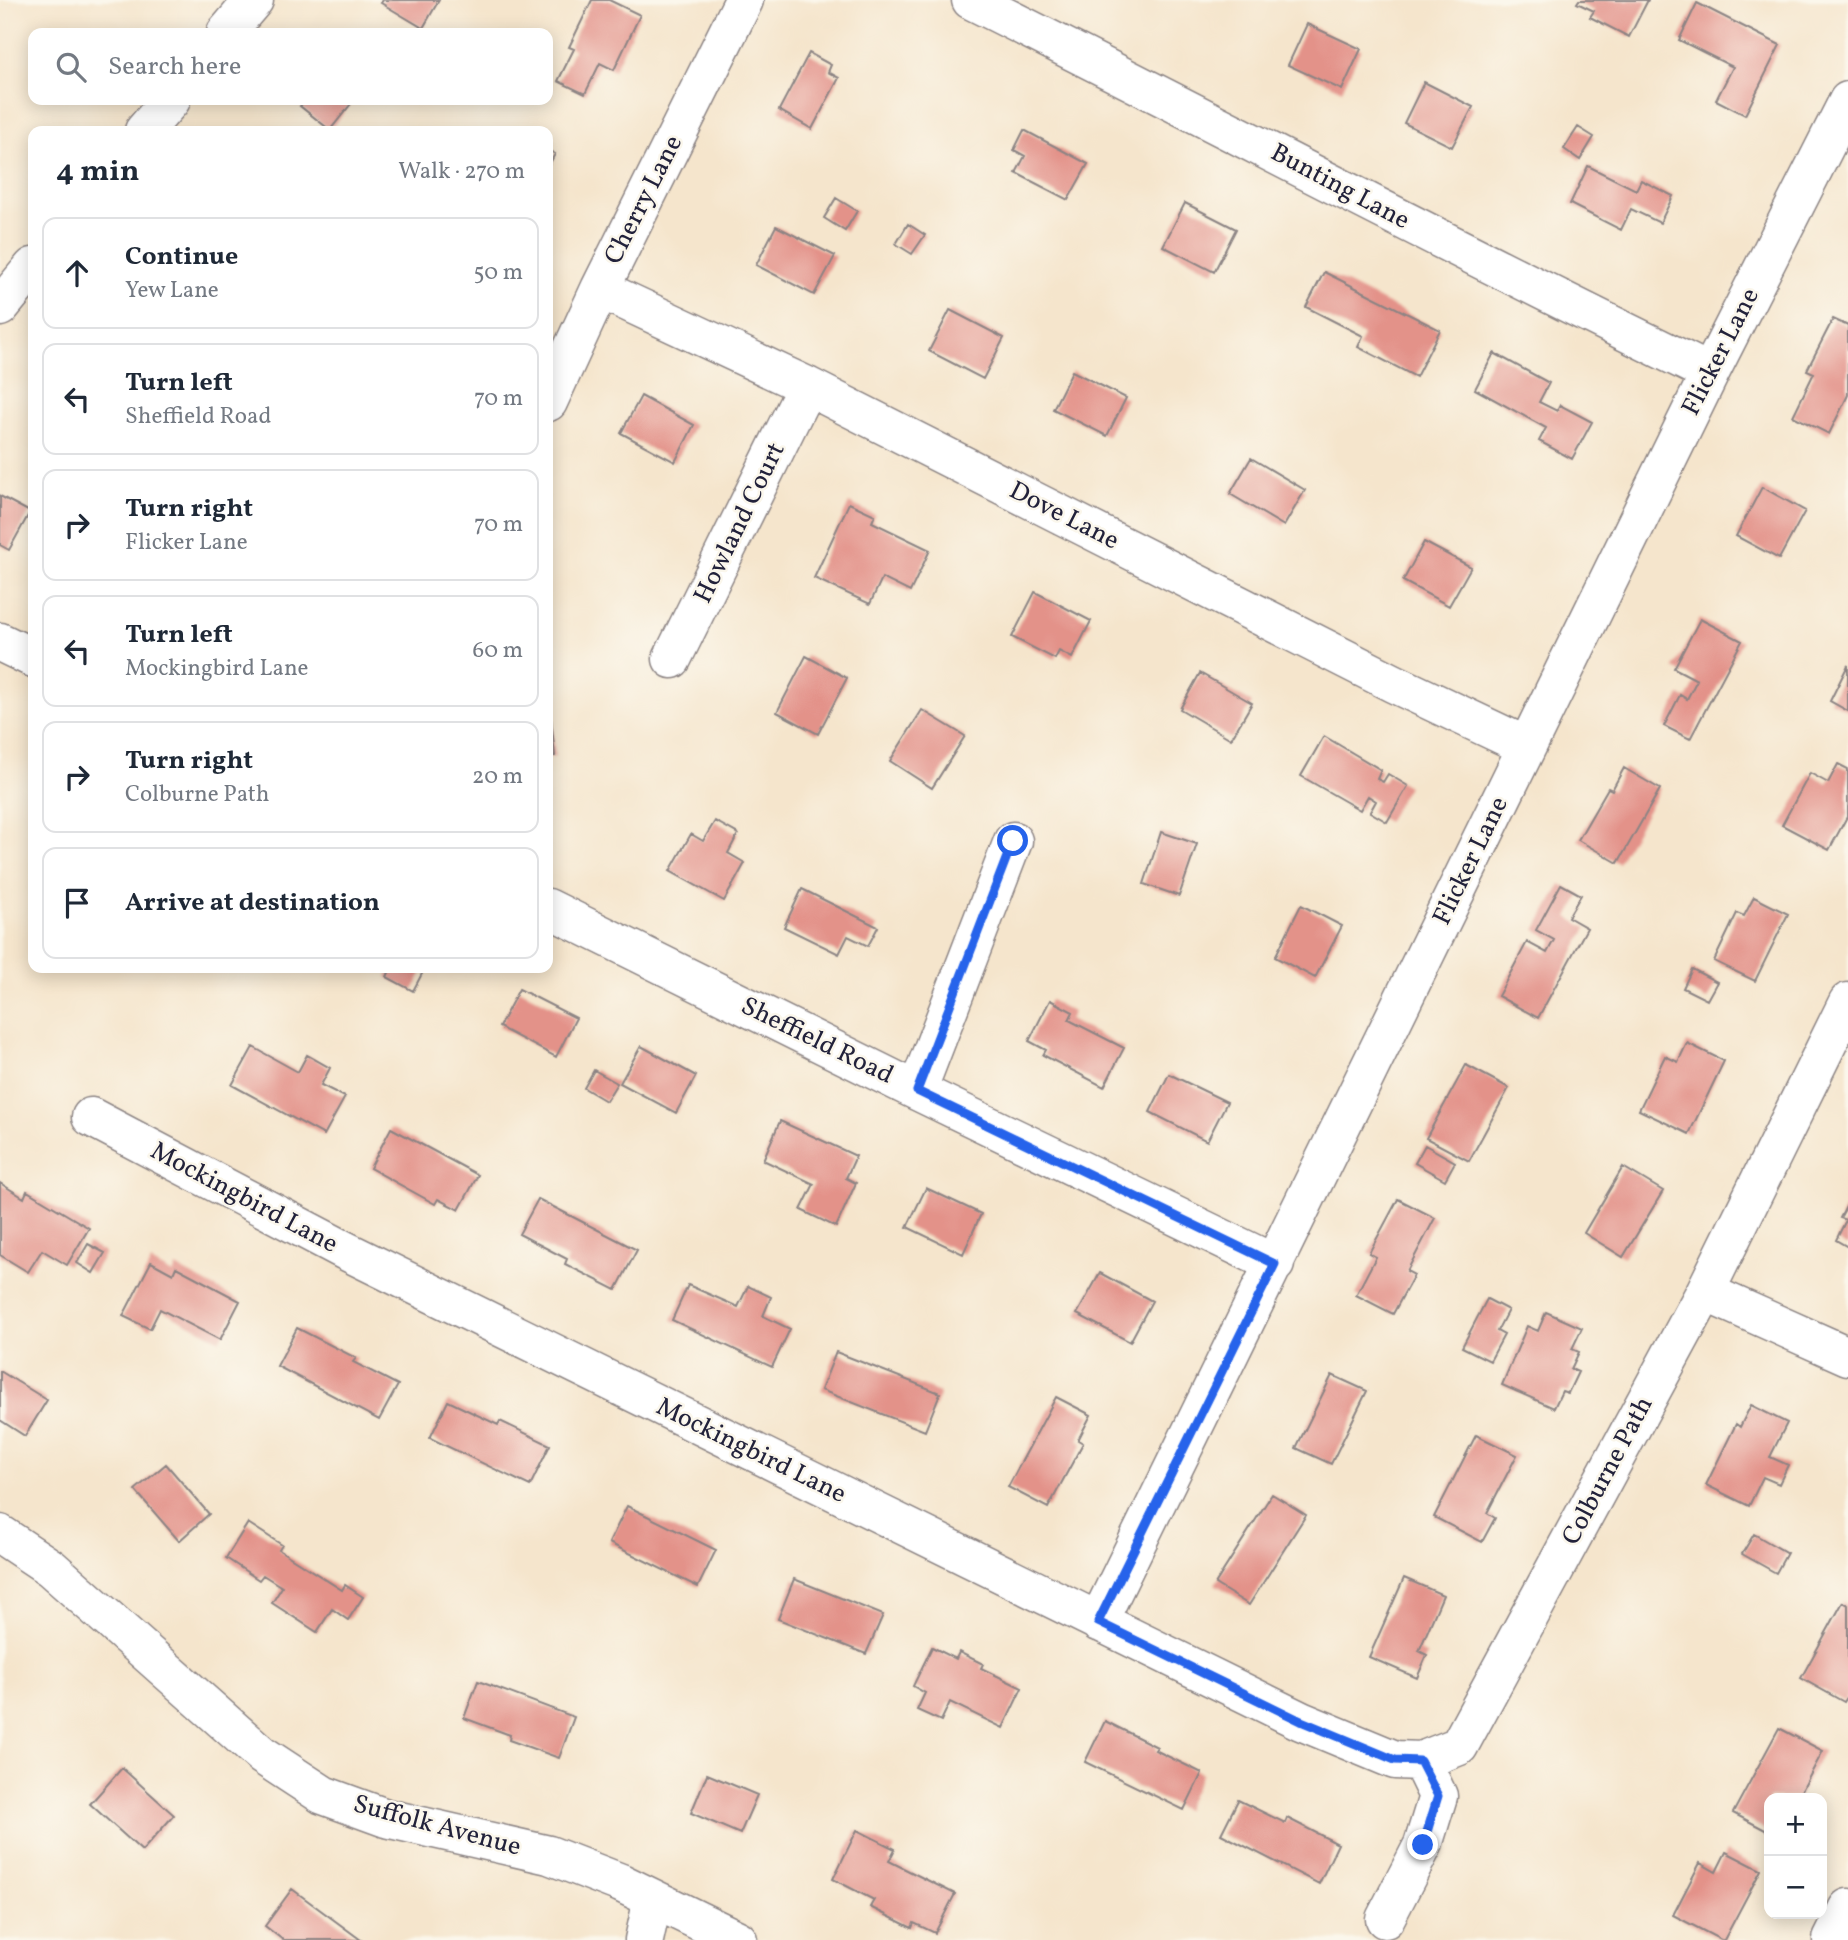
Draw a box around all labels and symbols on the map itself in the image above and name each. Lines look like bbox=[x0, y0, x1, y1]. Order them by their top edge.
street label: Cherry Lane bbox=[596, 129, 692, 271]
street label: Bunting Lane bbox=[1264, 135, 1416, 239]
street label: Flicker Lane bbox=[1673, 282, 1769, 422]
street label: Howland Court bbox=[685, 437, 795, 609]
street label: Dove Lane bbox=[1003, 473, 1125, 559]
street label: Flicker Lane bbox=[1424, 791, 1518, 931]
route start bbox=[997, 825, 1028, 856]
street label: Sheffield Road bbox=[735, 989, 899, 1093]
street label: Mockingbird Lane bbox=[144, 1133, 344, 1263]
street label: Mockingbird Lane bbox=[650, 1389, 852, 1513]
street label: Colburne Path bbox=[1554, 1390, 1662, 1552]
street label: Suffolk Avenue bbox=[349, 1786, 525, 1866]
route end bbox=[1407, 1829, 1438, 1860]

